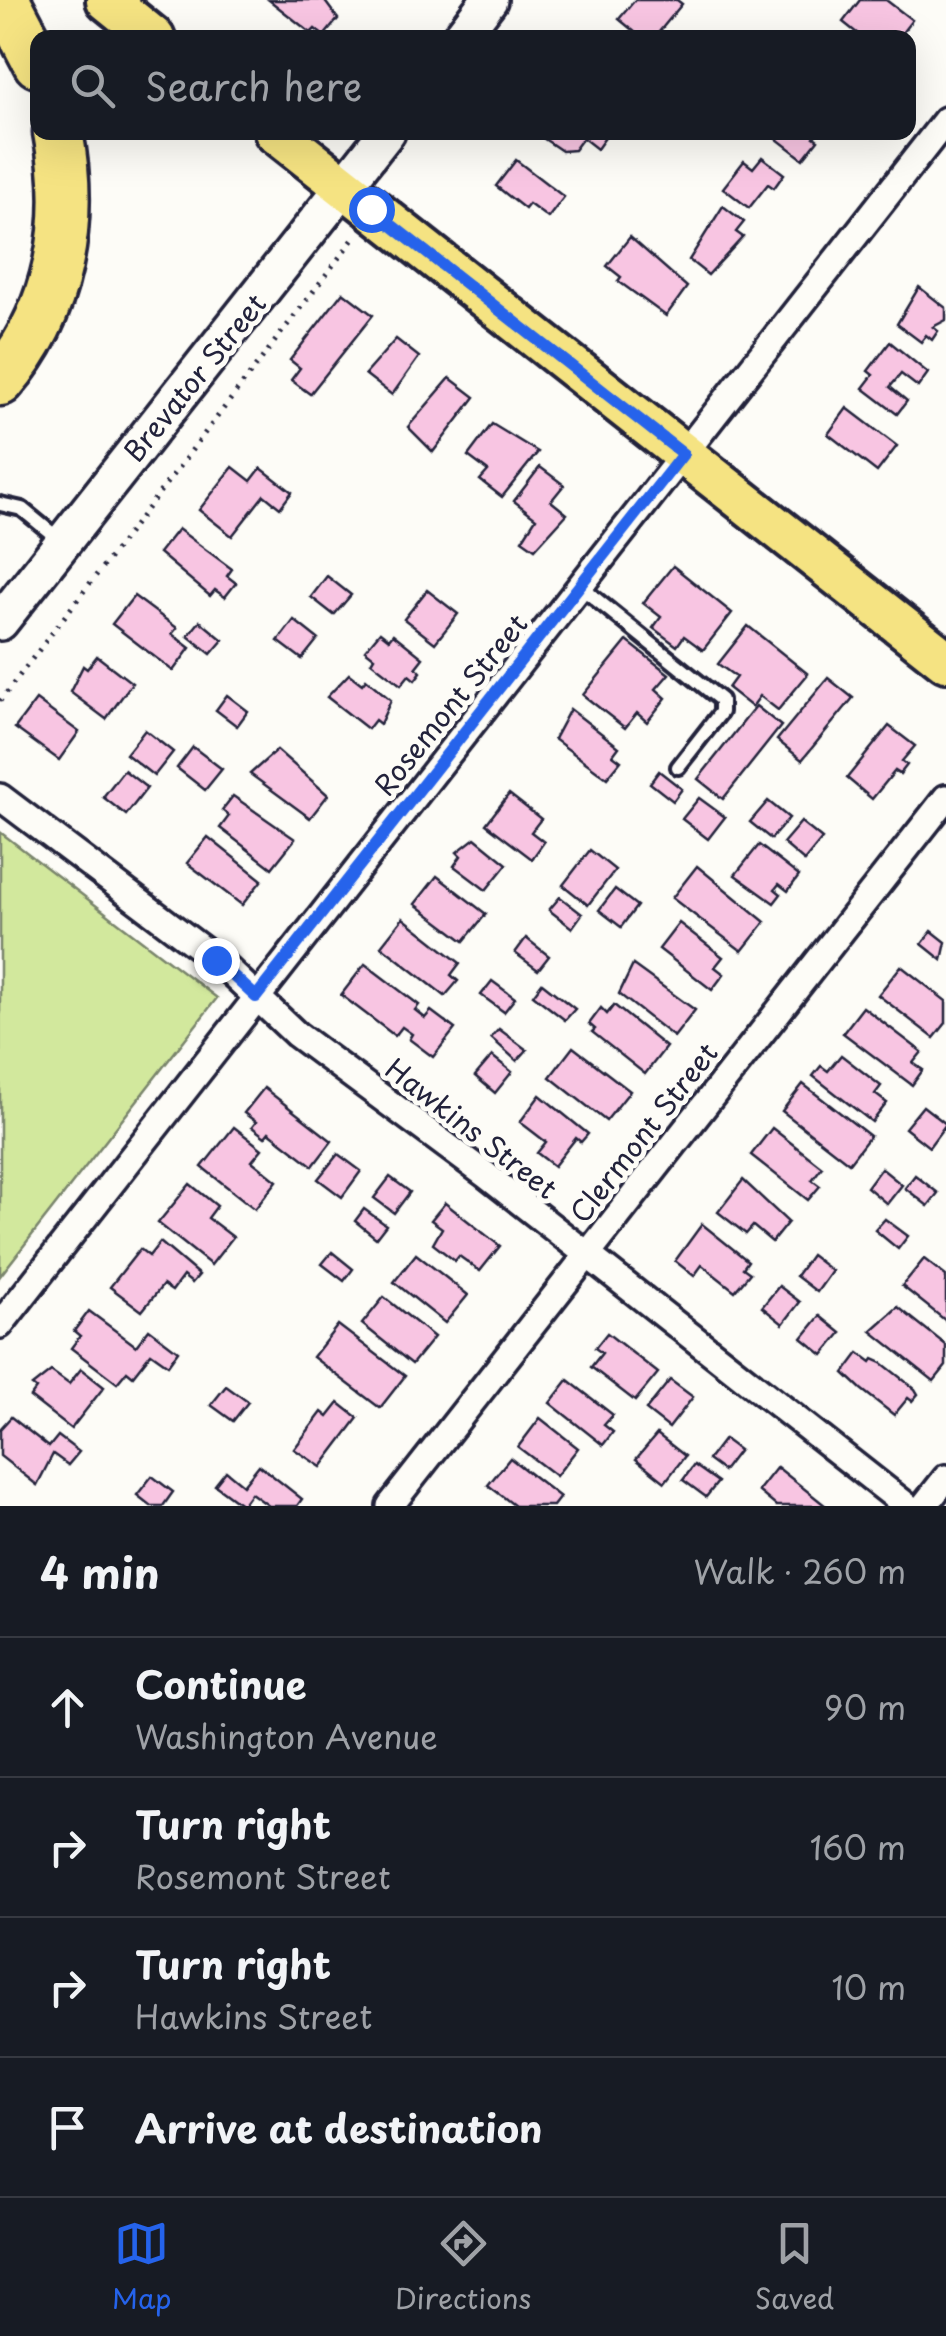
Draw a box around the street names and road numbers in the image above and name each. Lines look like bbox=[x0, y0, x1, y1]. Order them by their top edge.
street label: Brevator Street bbox=[112, 283, 275, 471]
street label: Rosemont Street bbox=[363, 604, 537, 804]
street label: Clermont Street bbox=[559, 1033, 727, 1231]
street label: Hawkins Street bbox=[377, 1047, 567, 1209]

